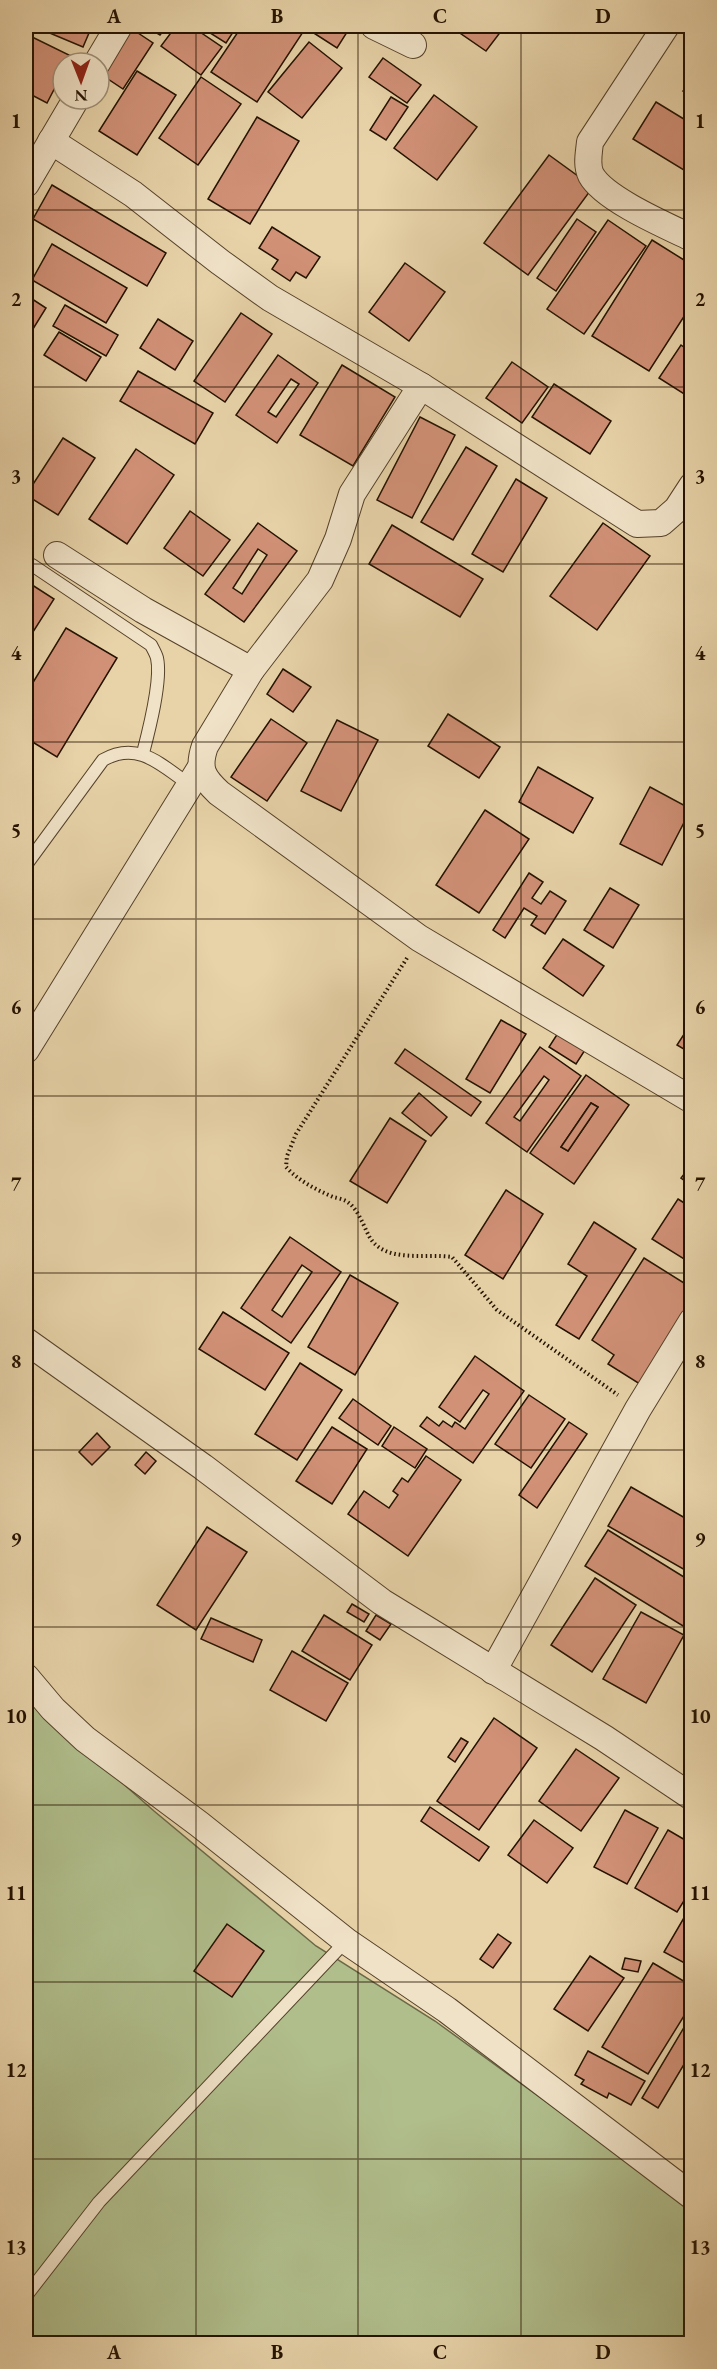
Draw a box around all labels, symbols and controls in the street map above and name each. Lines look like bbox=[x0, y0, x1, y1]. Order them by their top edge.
text: A bbox=[106, 3, 122, 29]
text: B bbox=[271, 3, 283, 29]
text: C bbox=[433, 3, 447, 29]
text: D bbox=[595, 3, 611, 29]
north arrow bbox=[51, 51, 111, 111]
text: N bbox=[75, 85, 88, 106]
text: 1 bbox=[11, 108, 21, 134]
text: 1 bbox=[695, 108, 705, 134]
text: 2 bbox=[11, 286, 22, 312]
text: 2 bbox=[695, 286, 706, 312]
text: 3 bbox=[11, 463, 21, 489]
text: 3 bbox=[695, 463, 705, 489]
text: 4 bbox=[11, 640, 22, 666]
text: 4 bbox=[695, 640, 706, 666]
text: 5 bbox=[11, 817, 21, 843]
text: 5 bbox=[695, 817, 705, 843]
text: 6 bbox=[11, 994, 22, 1020]
text: 6 bbox=[695, 994, 706, 1020]
text: 7 bbox=[11, 1171, 22, 1197]
text: 7 bbox=[695, 1171, 706, 1197]
text: 8 bbox=[11, 1348, 21, 1374]
text: 8 bbox=[695, 1348, 705, 1374]
text: 9 bbox=[11, 1526, 22, 1552]
text: 9 bbox=[695, 1526, 706, 1552]
text: 10 bbox=[5, 1703, 27, 1729]
text: 10 bbox=[689, 1703, 711, 1729]
text: 11 bbox=[5, 1880, 27, 1906]
text: 11 bbox=[689, 1880, 711, 1906]
text: 12 bbox=[5, 2057, 27, 2083]
text: 12 bbox=[689, 2057, 711, 2083]
text: 13 bbox=[5, 2234, 27, 2260]
text: 13 bbox=[689, 2234, 711, 2260]
text: A bbox=[106, 2339, 122, 2365]
text: B bbox=[271, 2339, 283, 2365]
text: C bbox=[433, 2339, 447, 2365]
text: D bbox=[595, 2339, 611, 2365]

